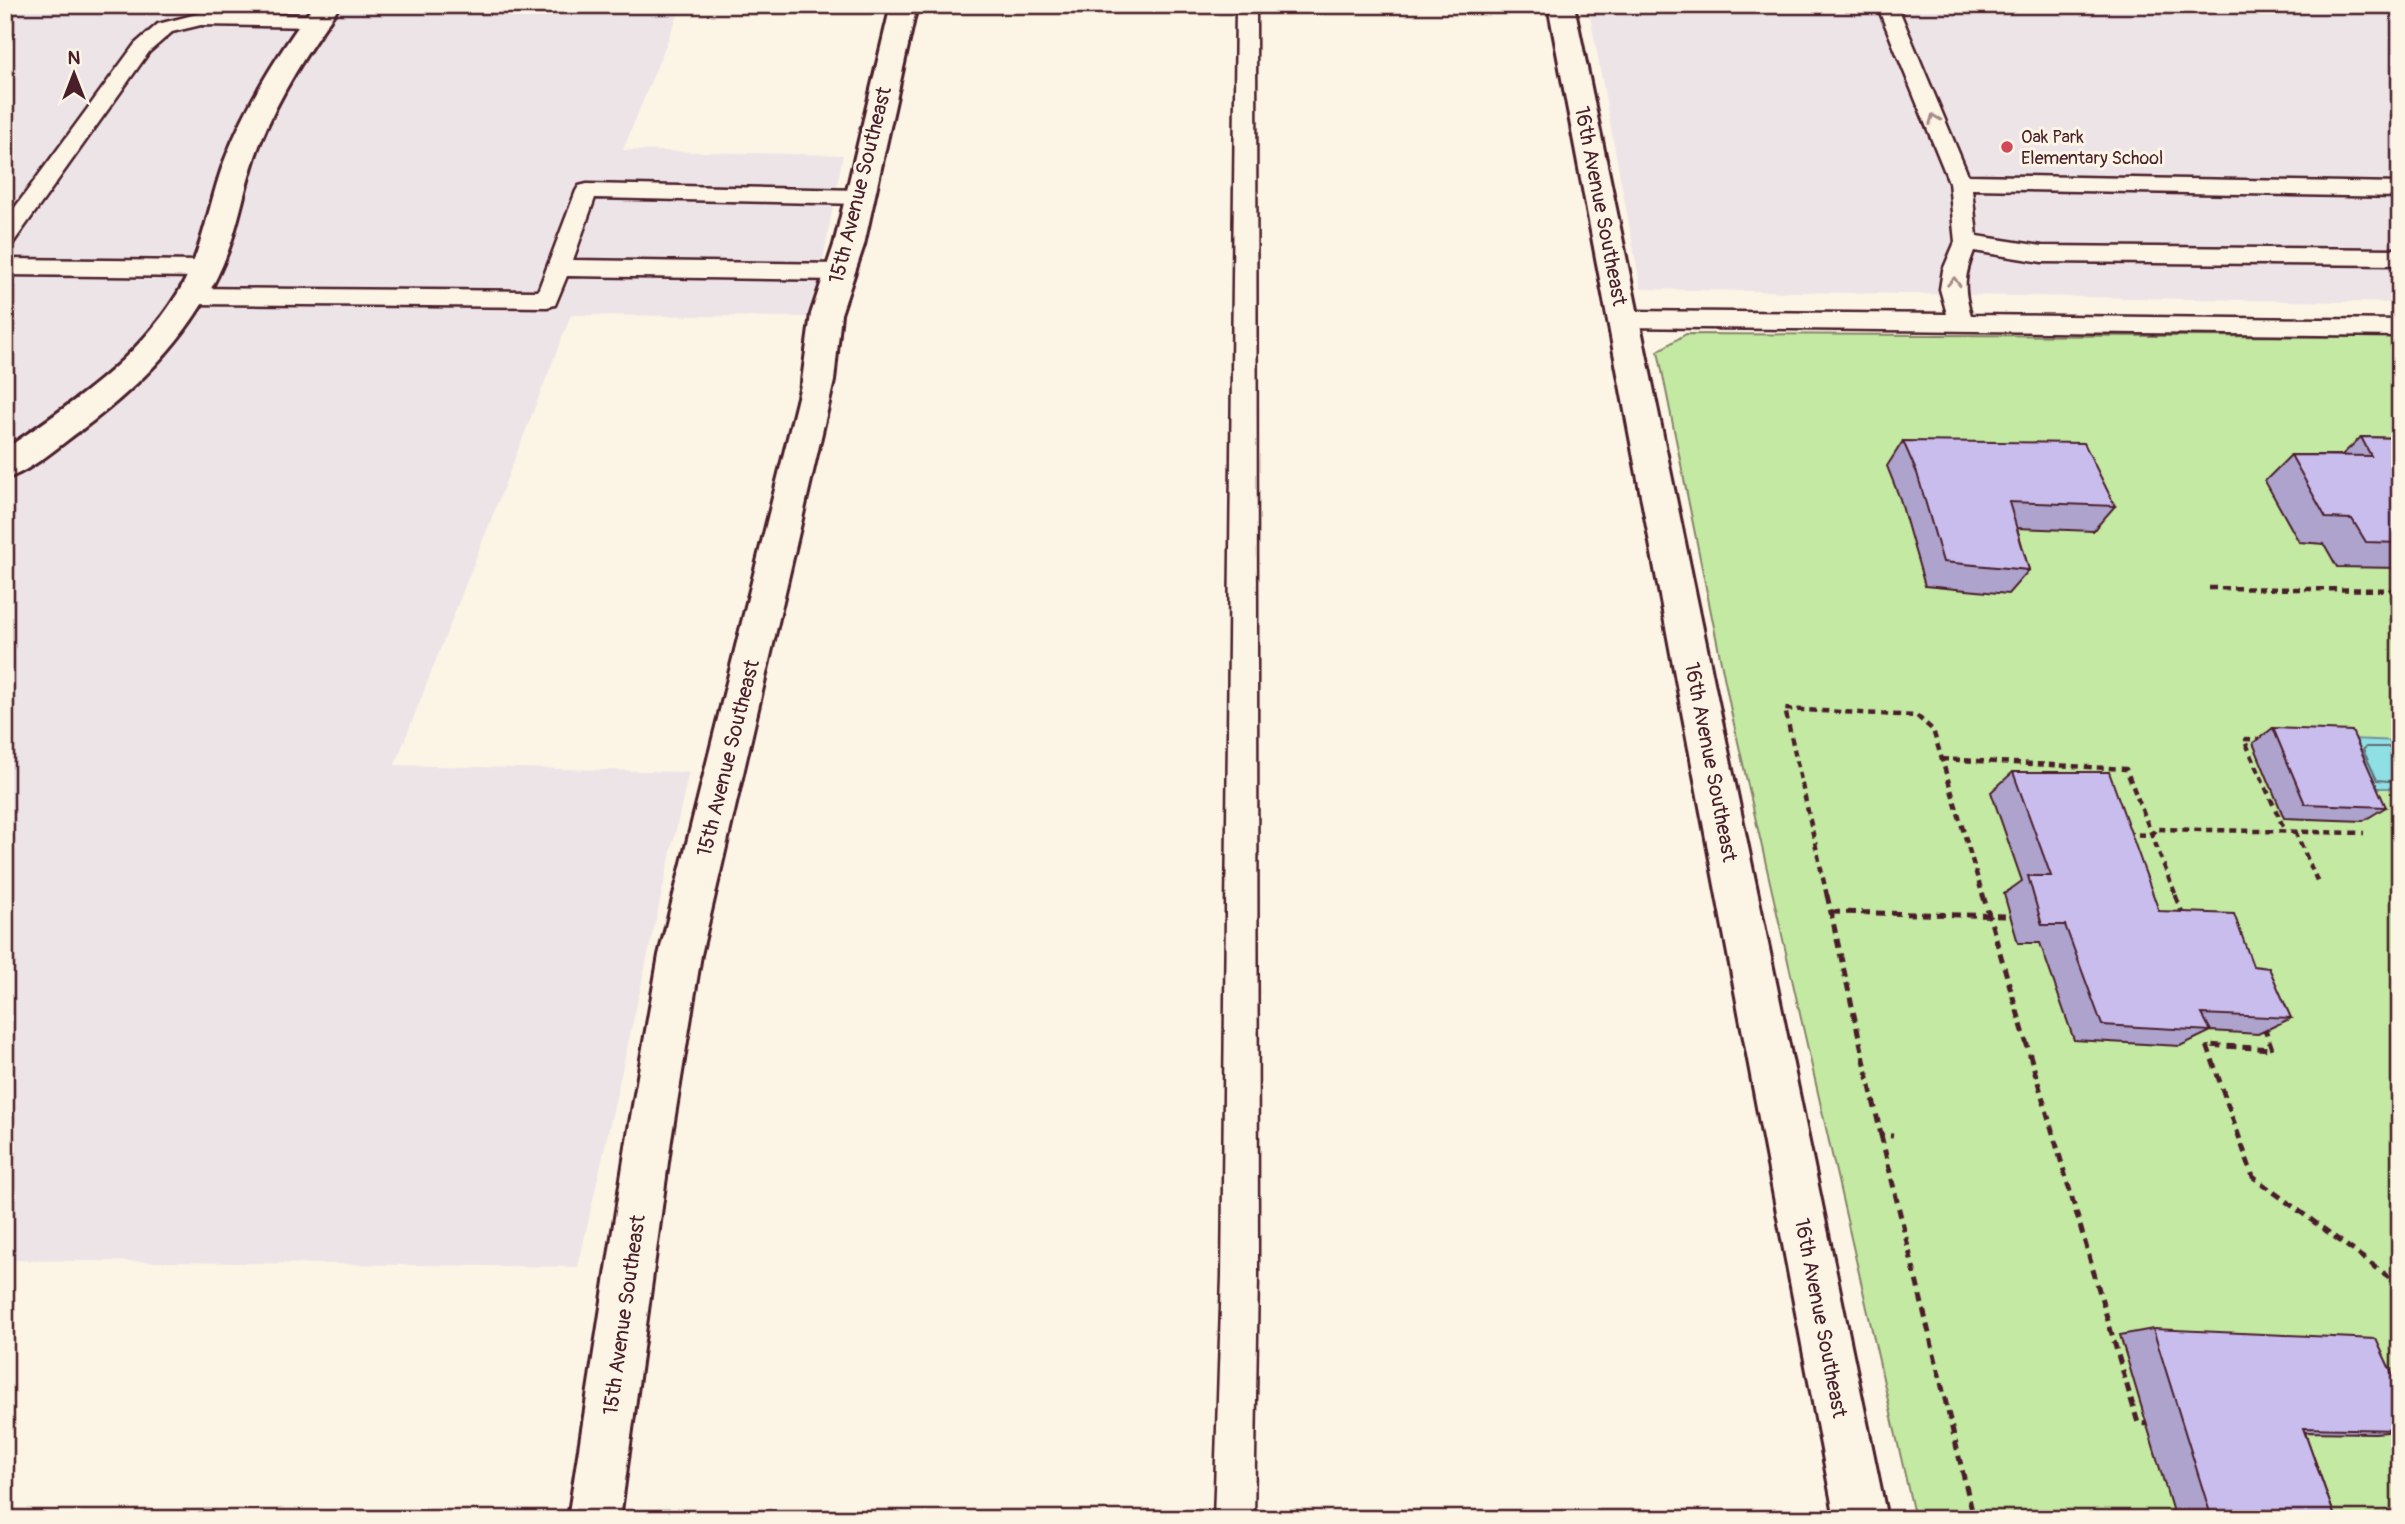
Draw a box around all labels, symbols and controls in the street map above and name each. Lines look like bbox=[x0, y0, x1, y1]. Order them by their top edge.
north arrow bbox=[38, 38, 108, 108]
text: N bbox=[68, 46, 81, 70]
street label: 15th Avenue Southeast bbox=[823, 83, 898, 286]
street label: 16th Avenue Southeast bbox=[1568, 104, 1633, 309]
one-way arrow bbox=[1928, 113, 1942, 125]
place label: Oak Park Elementary School bbox=[2021, 126, 2163, 170]
marker: Oak Park Elementary School bbox=[1999, 139, 2015, 155]
one-way arrow bbox=[1947, 276, 1962, 287]
street label: 15th Avenue Southeast bbox=[691, 656, 766, 859]
street label: 16th Avenue Southeast bbox=[1678, 660, 1743, 865]
street label: 15th Avenue Southeast bbox=[597, 1213, 652, 1417]
street label: 16th Avenue Southeast bbox=[1788, 1216, 1853, 1421]

